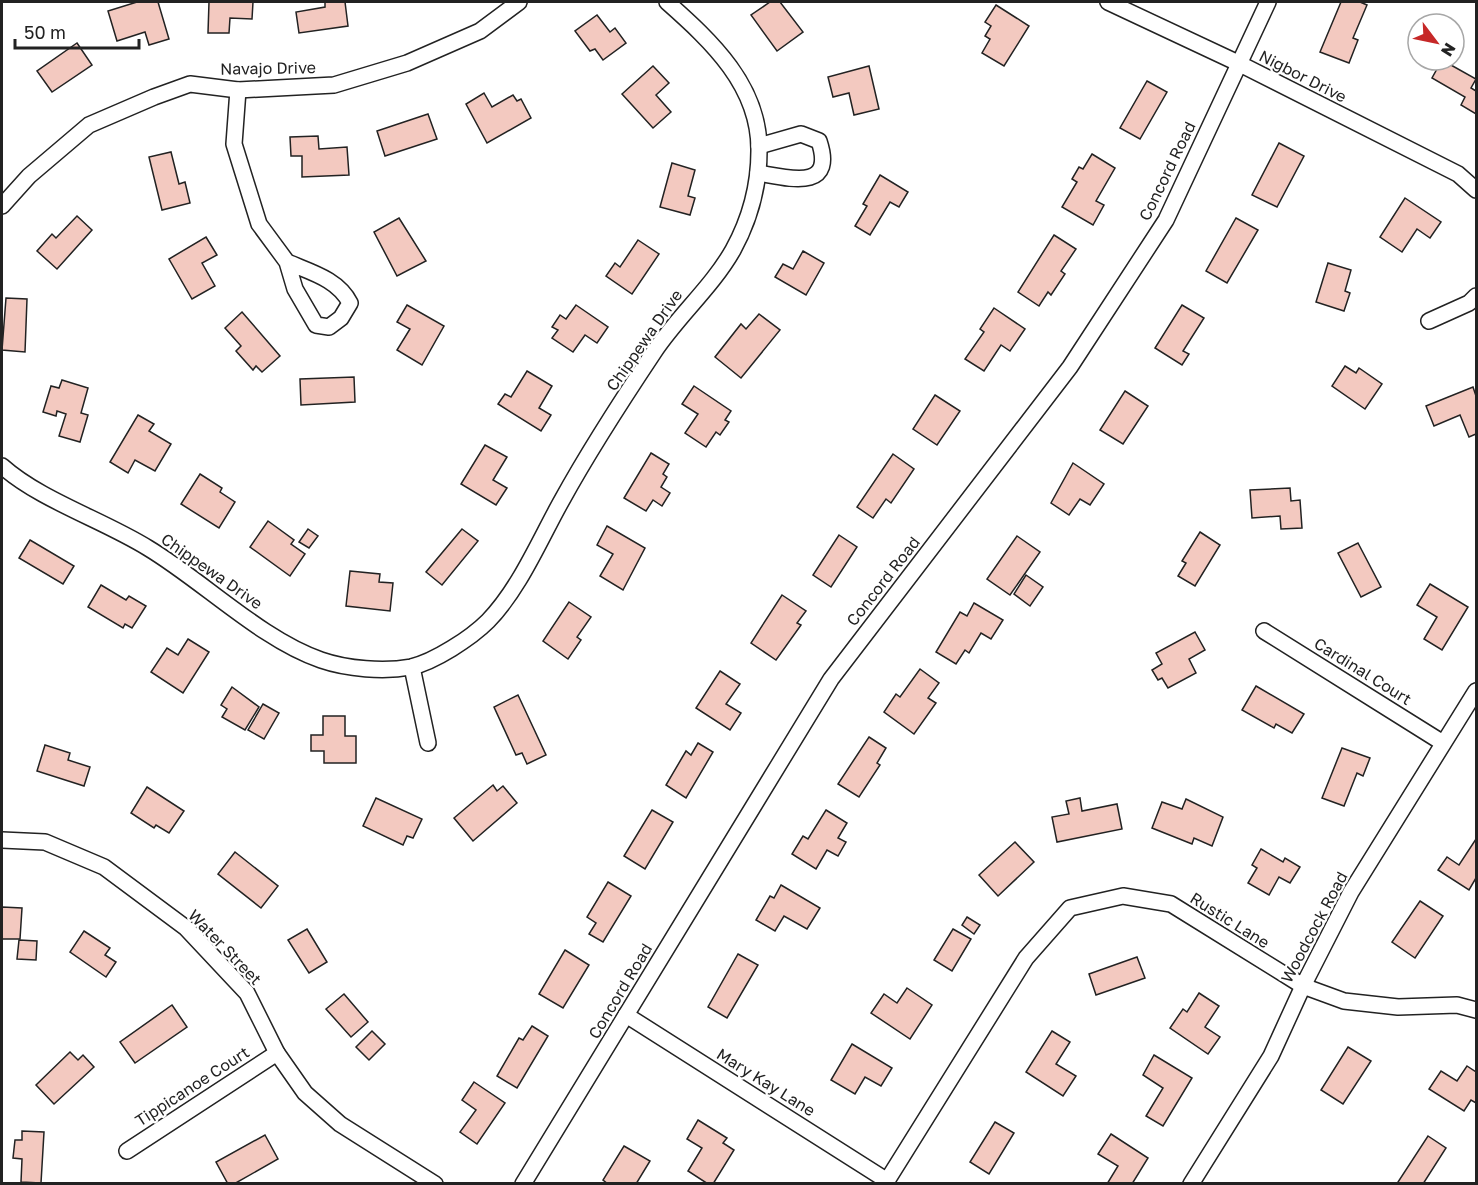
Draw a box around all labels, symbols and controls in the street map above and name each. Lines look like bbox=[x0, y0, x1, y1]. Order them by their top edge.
scale bar bbox=[15, 12, 140, 50]
north arrow bbox=[1406, 12, 1466, 72]
text: 50 m bbox=[24, 21, 66, 43]
text: N bbox=[1437, 39, 1460, 60]
street label: Nigbor Drive bbox=[1256, 45, 1350, 107]
street label: Navajo Drive bbox=[220, 57, 316, 79]
street label: Concord Road bbox=[1134, 118, 1200, 224]
street label: Chippewa Drive bbox=[602, 285, 686, 395]
street label: Chippewa Drive bbox=[157, 529, 267, 613]
street label: Concord Road bbox=[842, 532, 924, 630]
street label: Cardinal Court bbox=[1311, 633, 1415, 709]
street label: Woodcock Road bbox=[1276, 868, 1352, 986]
street label: Rustic Lane bbox=[1187, 888, 1273, 952]
street label: Water Street bbox=[184, 905, 266, 989]
street label: Concord Road bbox=[584, 940, 656, 1042]
street label: Tippicanoe Court bbox=[131, 1042, 253, 1130]
street label: Mary Kay Lane bbox=[713, 1044, 819, 1120]

